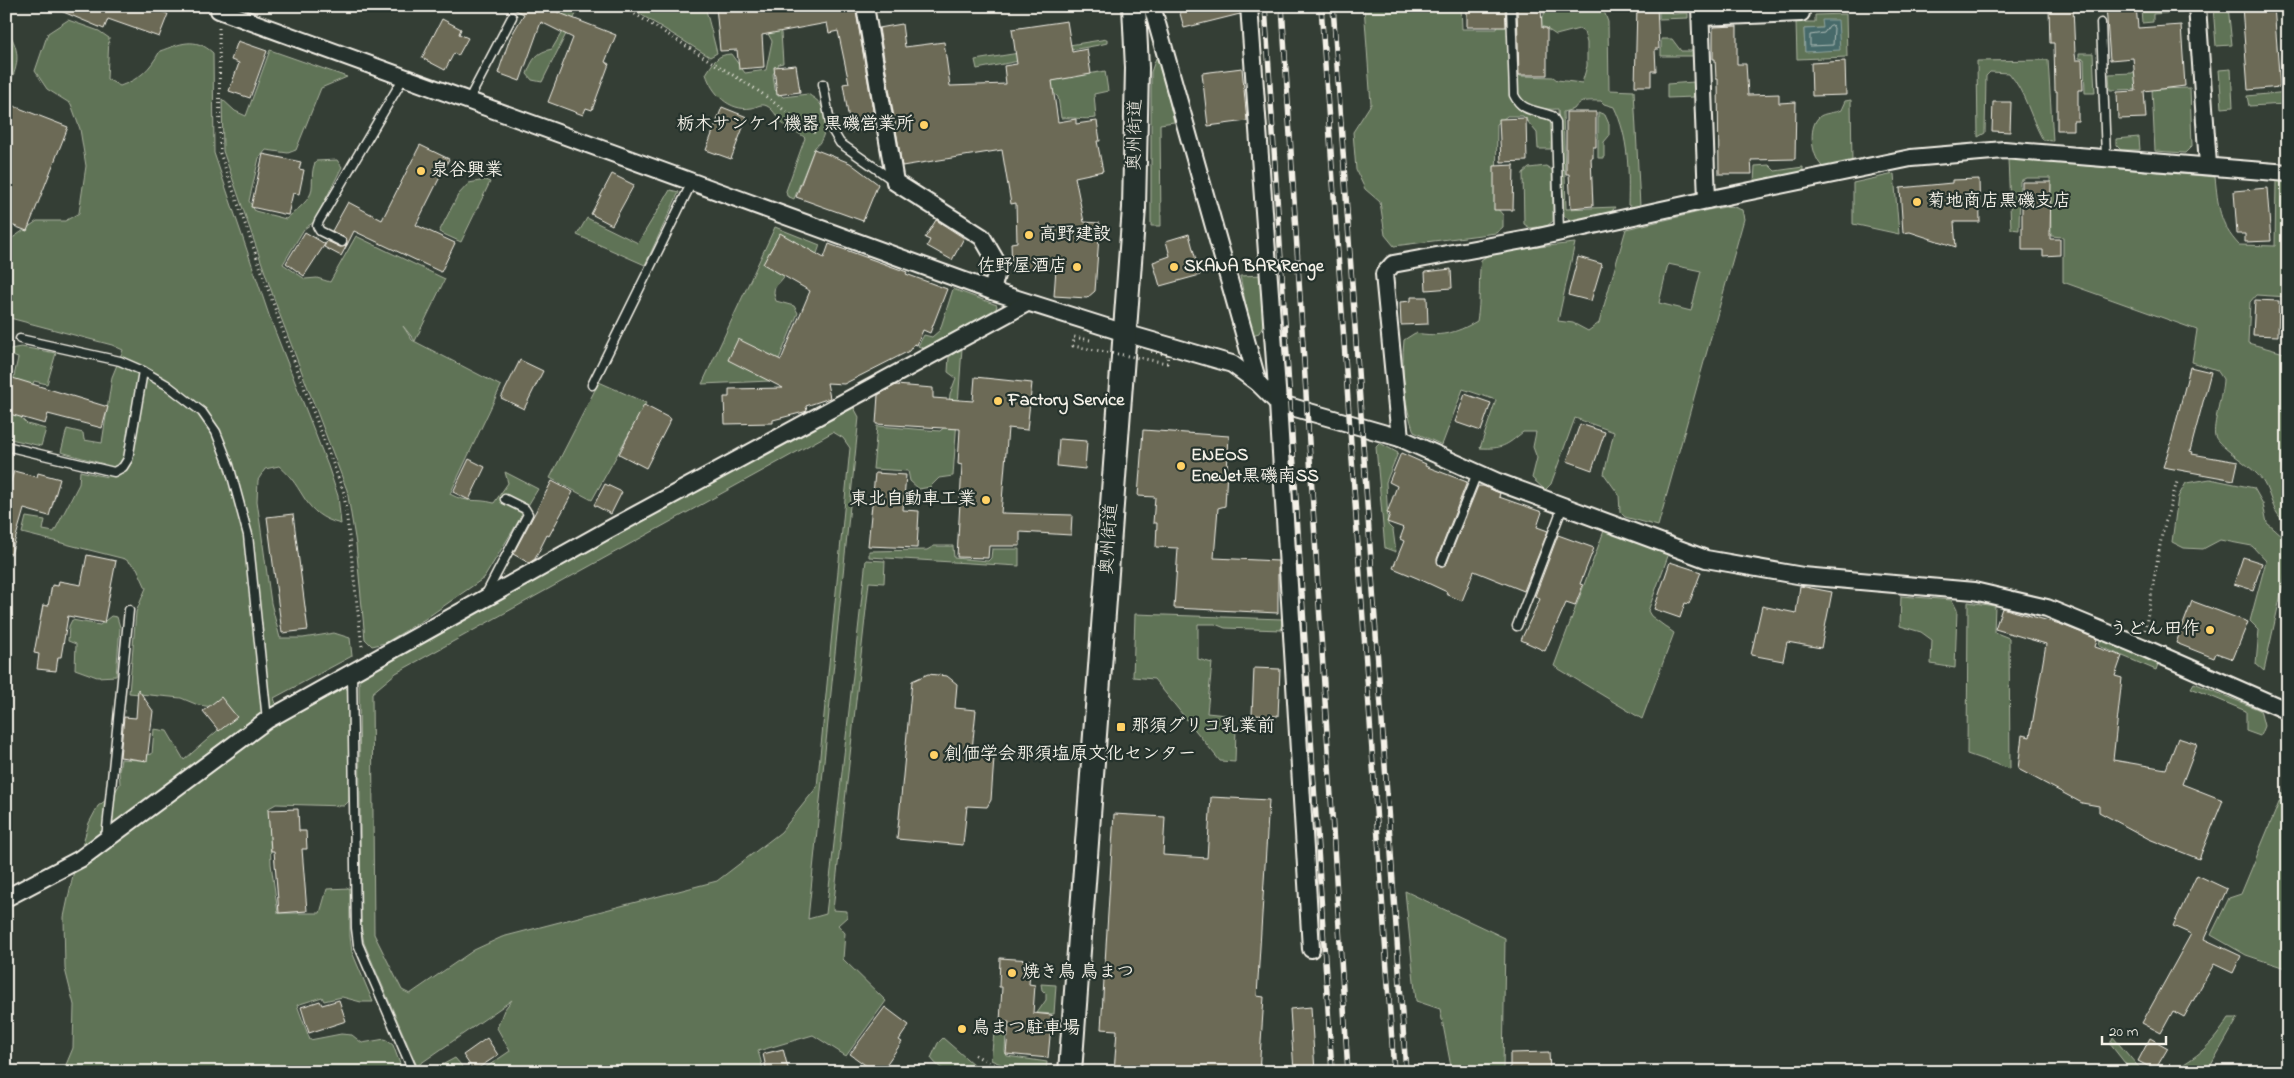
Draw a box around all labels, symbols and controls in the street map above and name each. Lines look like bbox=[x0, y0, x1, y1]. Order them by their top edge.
street label: 奥州街道 bbox=[1122, 99, 1150, 171]
place label: 栃木サンケイ機器 黒磯営業所 bbox=[677, 112, 914, 138]
marker: 栃木サンケイ機器 黒磯営業所 bbox=[918, 119, 930, 131]
place label: 泉谷興業 bbox=[431, 158, 503, 184]
marker: 泉谷興業 bbox=[415, 165, 427, 177]
place label: 菊地商店黒磯支店 bbox=[1927, 189, 2071, 215]
marker: 菊地商店黒磯支店 bbox=[1911, 196, 1923, 208]
place label: 高野建設 bbox=[1039, 222, 1111, 248]
marker: 高野建設 bbox=[1023, 229, 1035, 241]
place label: 佐野屋酒店 bbox=[977, 254, 1067, 280]
place label: SKANA BAR Renge bbox=[1184, 254, 1325, 281]
marker: 佐野屋酒店 bbox=[1071, 261, 1083, 273]
marker: SKANA BAR Renge bbox=[1168, 261, 1180, 273]
place label: Factory Service bbox=[1007, 388, 1125, 415]
marker: Factory Service bbox=[992, 395, 1004, 407]
place label: ENEOS EneJet黒磯南SS bbox=[1191, 443, 1319, 490]
marker: ENEOS EneJet黒磯南SS bbox=[1175, 460, 1187, 472]
place label: 東北自動車工業 bbox=[850, 487, 976, 513]
marker: 東北自動車工業 bbox=[980, 494, 992, 506]
street label: 奥州街道 bbox=[1095, 502, 1125, 576]
place label: うどん田作 bbox=[2109, 617, 2200, 643]
marker: うどん田作 bbox=[2204, 624, 2216, 636]
place label: 那須グリコ乳業前 bbox=[1131, 714, 1275, 740]
marker: 那須グリコ乳業前 bbox=[1115, 721, 1127, 733]
place label: 創価学会那須塩原文化センター bbox=[944, 742, 1196, 768]
marker: 創価学会那須塩原文化センター bbox=[928, 749, 940, 761]
place label: 焼き鳥 鳥まつ bbox=[1022, 960, 1135, 986]
marker: 焼き鳥 鳥まつ bbox=[1006, 967, 1018, 979]
scale bar bbox=[2102, 1013, 2165, 1045]
place label: 鳥まつ駐車場 bbox=[972, 1016, 1080, 1042]
text: 20 m bbox=[2109, 1021, 2139, 1043]
marker: 鳥まつ駐車場 bbox=[956, 1023, 968, 1035]

